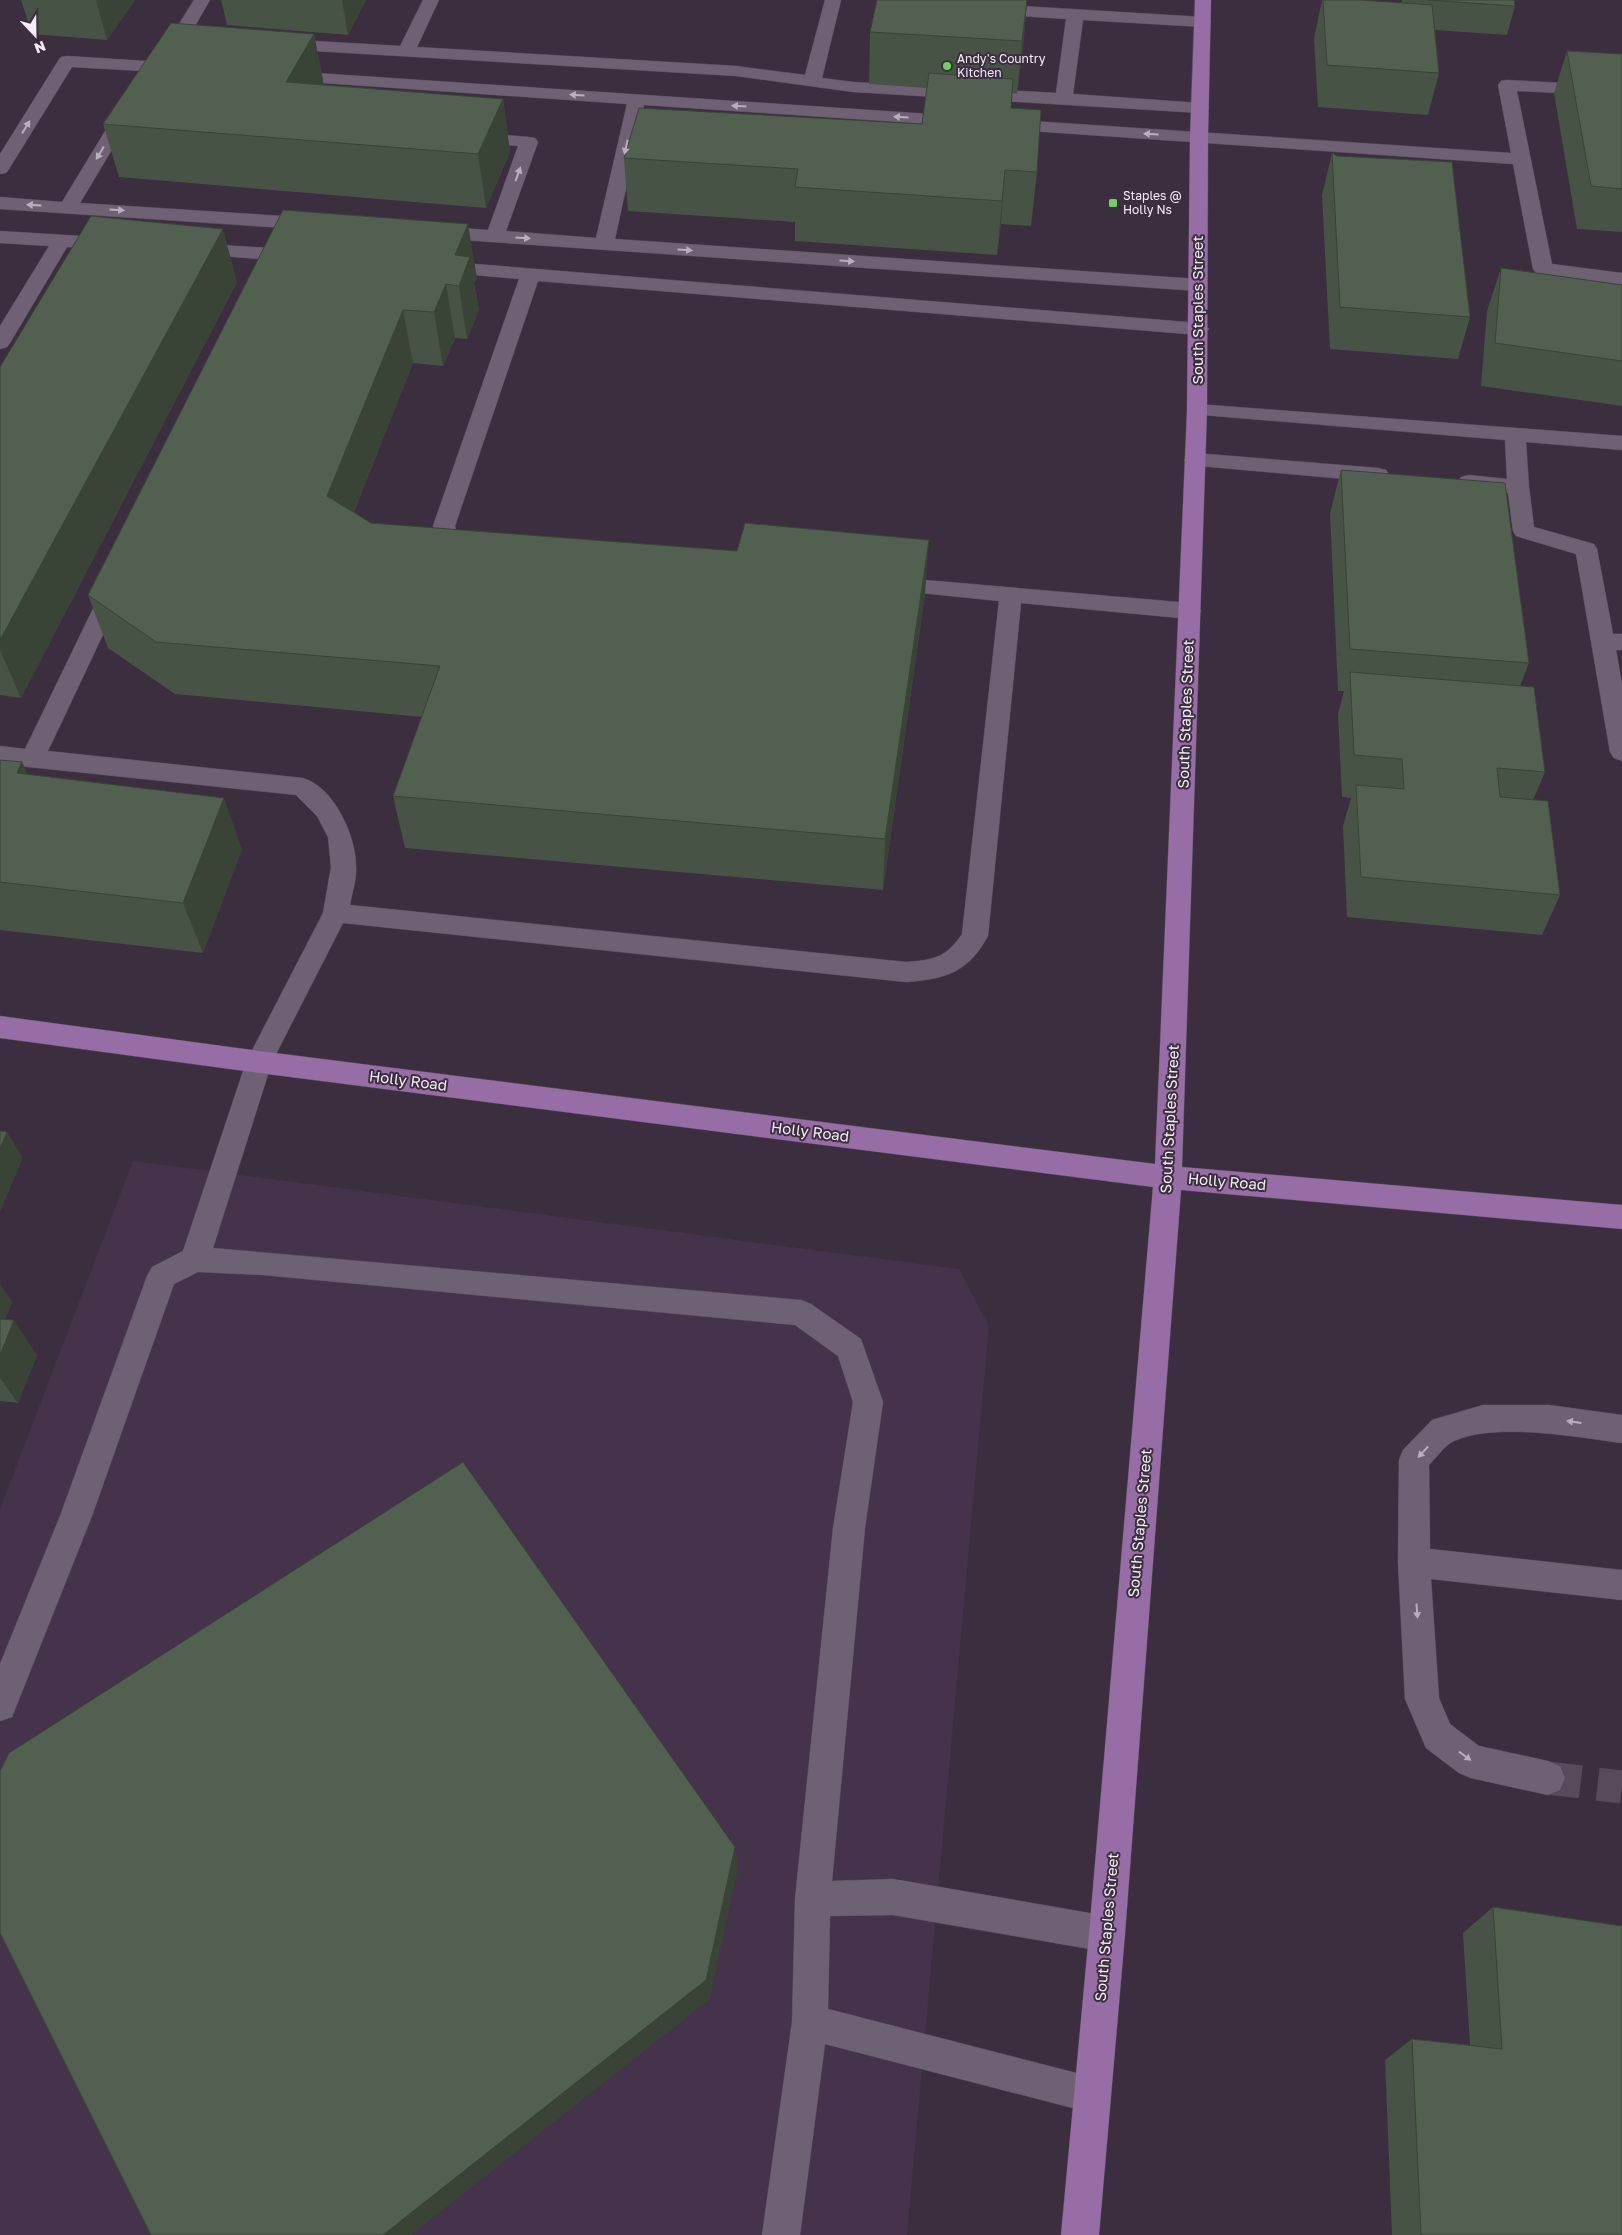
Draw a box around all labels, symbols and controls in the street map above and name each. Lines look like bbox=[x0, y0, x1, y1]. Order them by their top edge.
north arrow bbox=[10, 10, 60, 60]
text: N bbox=[32, 38, 48, 57]
place label: Andy's Country Kitchen bbox=[957, 51, 1046, 80]
marker: Andy's Country Kitchen bbox=[941, 60, 953, 72]
one-way arrow bbox=[569, 91, 585, 99]
one-way arrow bbox=[731, 102, 747, 110]
one-way arrow bbox=[893, 113, 909, 121]
one-way arrow bbox=[21, 121, 30, 134]
one-way arrow bbox=[1142, 130, 1158, 138]
one-way arrow bbox=[622, 139, 630, 154]
one-way arrow bbox=[96, 147, 105, 160]
one-way arrow bbox=[514, 166, 522, 181]
place label: Staples @ Holly Ns bbox=[1123, 188, 1182, 217]
marker: Staples @ Holly Ns bbox=[1107, 197, 1119, 209]
one-way arrow bbox=[26, 200, 42, 208]
one-way arrow bbox=[109, 207, 125, 215]
one-way arrow bbox=[515, 235, 531, 243]
street label: South Staples Street bbox=[1188, 235, 1206, 385]
one-way arrow bbox=[677, 246, 693, 254]
one-way arrow bbox=[840, 257, 856, 265]
street label: South Staples Street bbox=[1173, 639, 1197, 789]
street label: South Staples Street bbox=[1156, 1044, 1182, 1194]
street label: Holly Road bbox=[368, 1066, 448, 1094]
street label: Holly Road bbox=[770, 1117, 850, 1145]
street label: Holly Road bbox=[1187, 1169, 1267, 1193]
one-way arrow bbox=[1565, 1418, 1581, 1426]
one-way arrow bbox=[1417, 1445, 1429, 1457]
street label: South Staples Street bbox=[1124, 1448, 1154, 1598]
one-way arrow bbox=[1413, 1603, 1421, 1619]
one-way arrow bbox=[1458, 1751, 1471, 1762]
street label: South Staples Street bbox=[1091, 1852, 1121, 2002]

